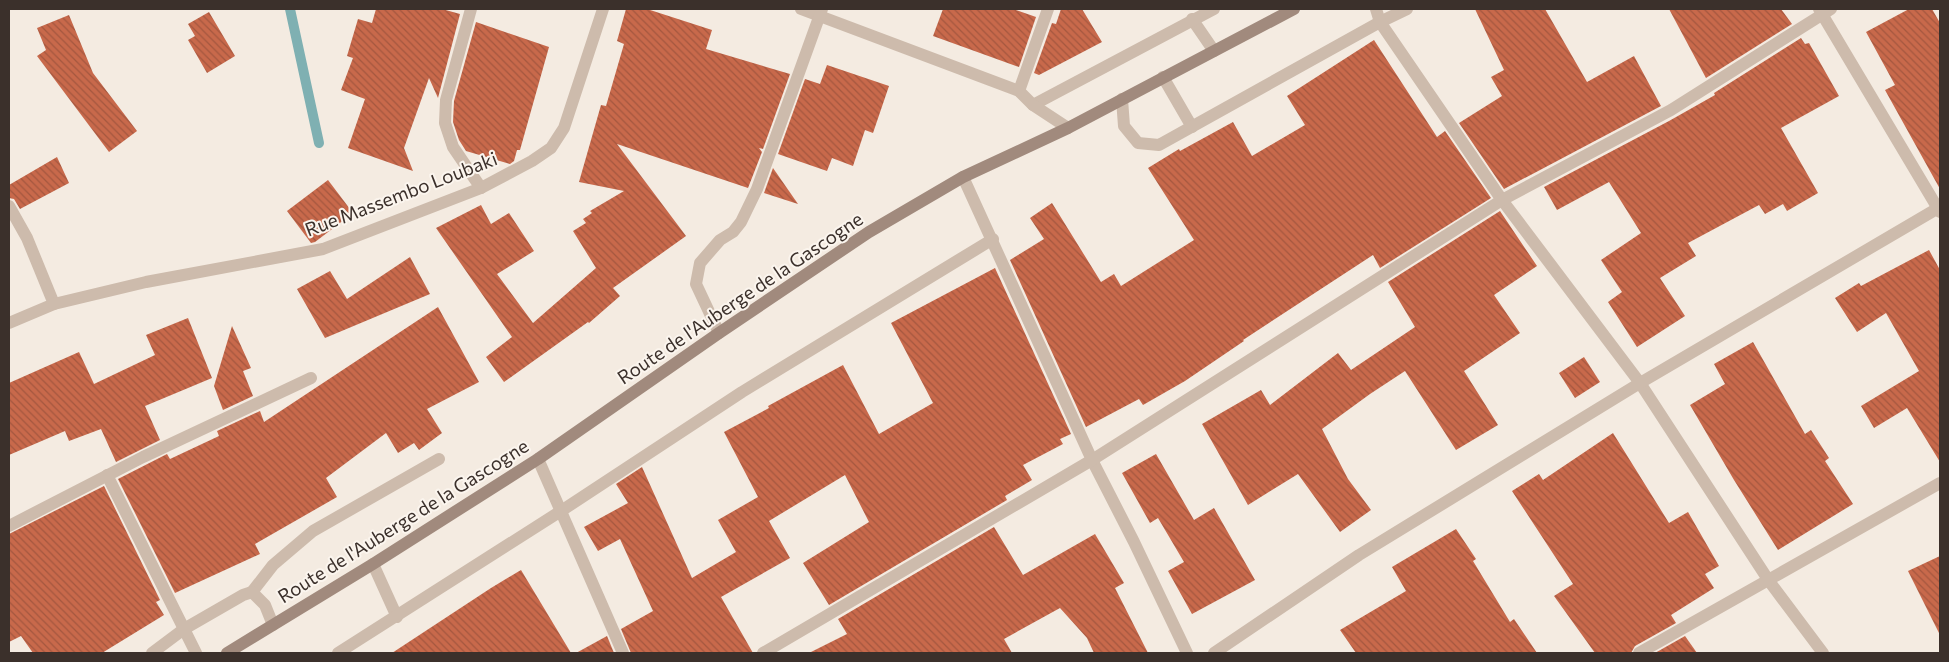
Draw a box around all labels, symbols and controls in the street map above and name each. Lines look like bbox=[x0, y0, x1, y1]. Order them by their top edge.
street label: Rue Massembo Loubaki bbox=[301, 146, 500, 241]
street label: Route de l'Auberge de la Gascogne bbox=[613, 207, 867, 389]
street label: Route de l'Auberge de la Gascogne bbox=[273, 434, 532, 608]

